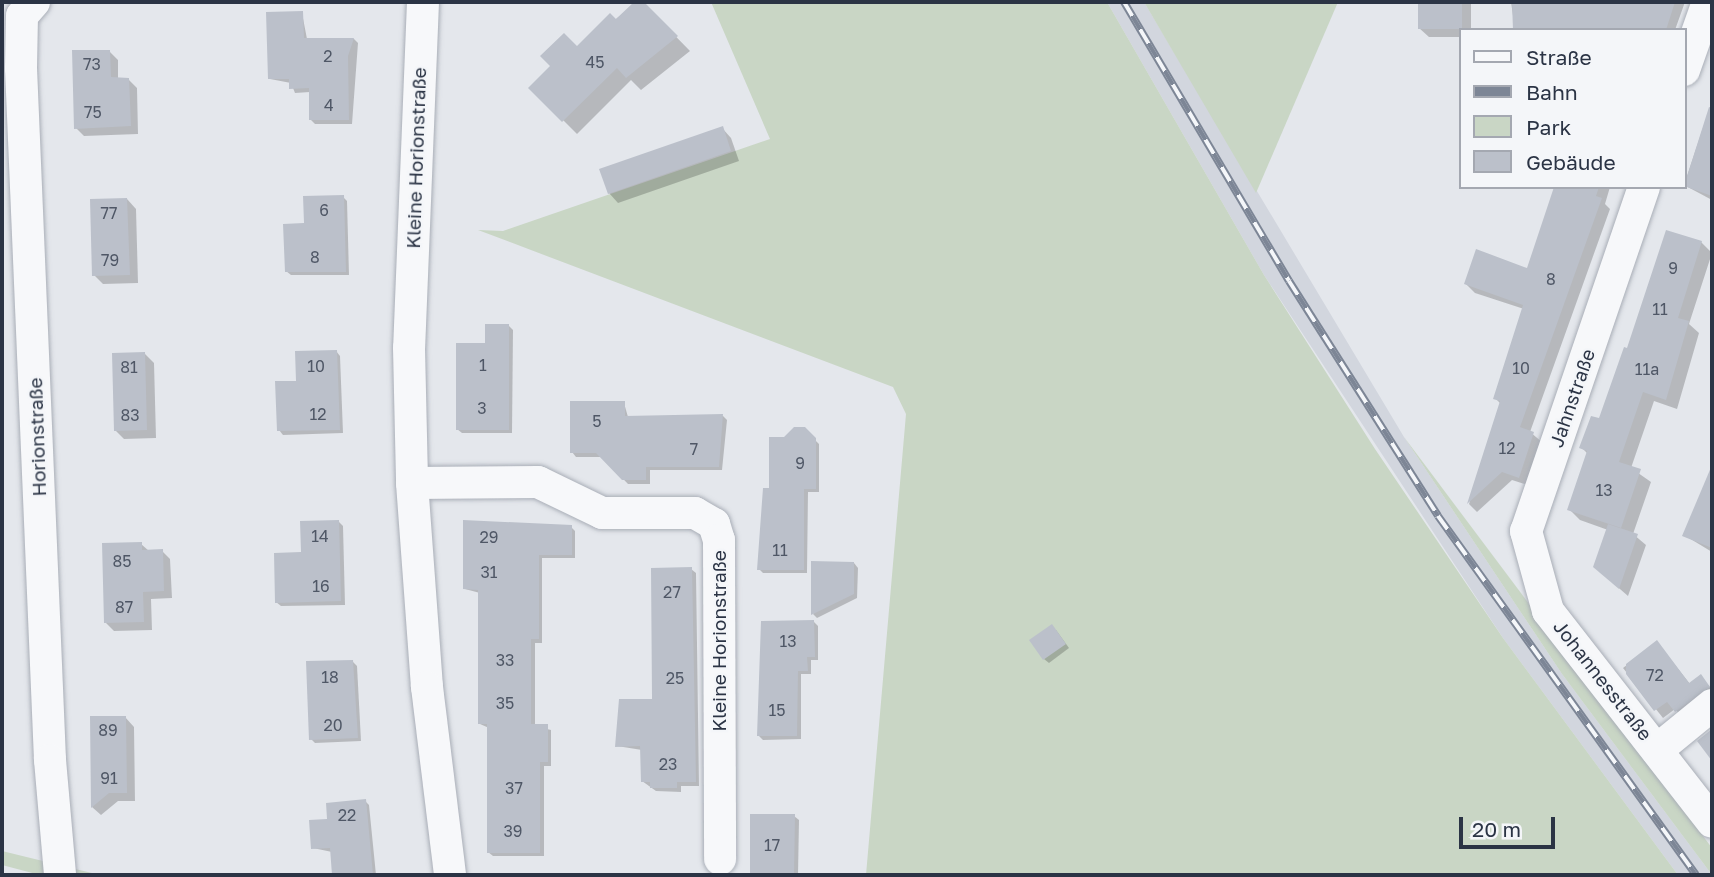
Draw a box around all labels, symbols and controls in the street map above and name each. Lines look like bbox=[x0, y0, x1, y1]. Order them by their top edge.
legend bbox=[1458, 28, 1686, 189]
text: Straße bbox=[1526, 44, 1592, 70]
house number: 2 bbox=[323, 46, 333, 66]
house number: 45 bbox=[585, 52, 605, 72]
house number: 73 bbox=[83, 54, 101, 74]
street label: Kleine Horionstraße bbox=[401, 67, 431, 249]
text: Bahn bbox=[1526, 79, 1578, 105]
house number: 4 bbox=[324, 95, 334, 115]
house number: 75 bbox=[84, 102, 102, 122]
text: Park bbox=[1526, 114, 1571, 140]
text: Gebäude bbox=[1526, 149, 1616, 175]
house number: 6 bbox=[319, 200, 329, 220]
house number: 77 bbox=[101, 203, 117, 223]
house number: 8 bbox=[310, 247, 320, 267]
house number: 79 bbox=[101, 250, 119, 270]
house number: 9 bbox=[1668, 258, 1678, 278]
house number: 8 bbox=[1546, 269, 1556, 289]
house number: 11 bbox=[1652, 299, 1668, 319]
street label: Jahnstraße bbox=[1545, 346, 1599, 450]
house number: 1 bbox=[479, 355, 487, 375]
house number: 10 bbox=[307, 356, 325, 376]
house number: 81 bbox=[120, 357, 138, 377]
house number: 10 bbox=[1512, 358, 1530, 378]
house number: 11a bbox=[1635, 359, 1659, 379]
street label: Horionstraße bbox=[24, 377, 50, 497]
house number: 3 bbox=[477, 398, 487, 418]
house number: 12 bbox=[309, 404, 327, 424]
house number: 83 bbox=[120, 405, 140, 425]
house number: 5 bbox=[592, 411, 602, 431]
house number: 12 bbox=[1498, 438, 1516, 458]
house number: 7 bbox=[690, 439, 698, 459]
house number: 9 bbox=[795, 453, 805, 473]
house number: 13 bbox=[1595, 480, 1613, 500]
house number: 14 bbox=[311, 526, 329, 546]
house number: 29 bbox=[480, 527, 498, 547]
house number: 11 bbox=[772, 540, 788, 560]
street label: Kleine Horionstraße bbox=[708, 550, 730, 732]
house number: 85 bbox=[112, 551, 132, 571]
house number: 31 bbox=[480, 562, 498, 582]
house number: 16 bbox=[312, 576, 330, 596]
house number: 27 bbox=[663, 582, 681, 602]
house number: 87 bbox=[115, 597, 133, 617]
street label: Johannesstraße bbox=[1549, 615, 1657, 745]
house number: 13 bbox=[779, 631, 797, 651]
house number: 33 bbox=[496, 650, 514, 670]
house number: 72 bbox=[1646, 665, 1664, 685]
house number: 18 bbox=[321, 667, 339, 687]
house number: 25 bbox=[666, 668, 684, 688]
house number: 35 bbox=[496, 693, 514, 713]
house number: 15 bbox=[768, 700, 786, 720]
house number: 20 bbox=[323, 715, 343, 735]
house number: 89 bbox=[98, 720, 118, 740]
house number: 23 bbox=[659, 754, 677, 774]
house number: 91 bbox=[100, 768, 118, 788]
house number: 37 bbox=[505, 778, 523, 798]
scale bar bbox=[1462, 804, 1558, 848]
house number: 22 bbox=[338, 805, 356, 825]
text: 20 m bbox=[1472, 816, 1521, 842]
house number: 39 bbox=[503, 821, 523, 841]
house number: 17 bbox=[764, 835, 780, 855]

